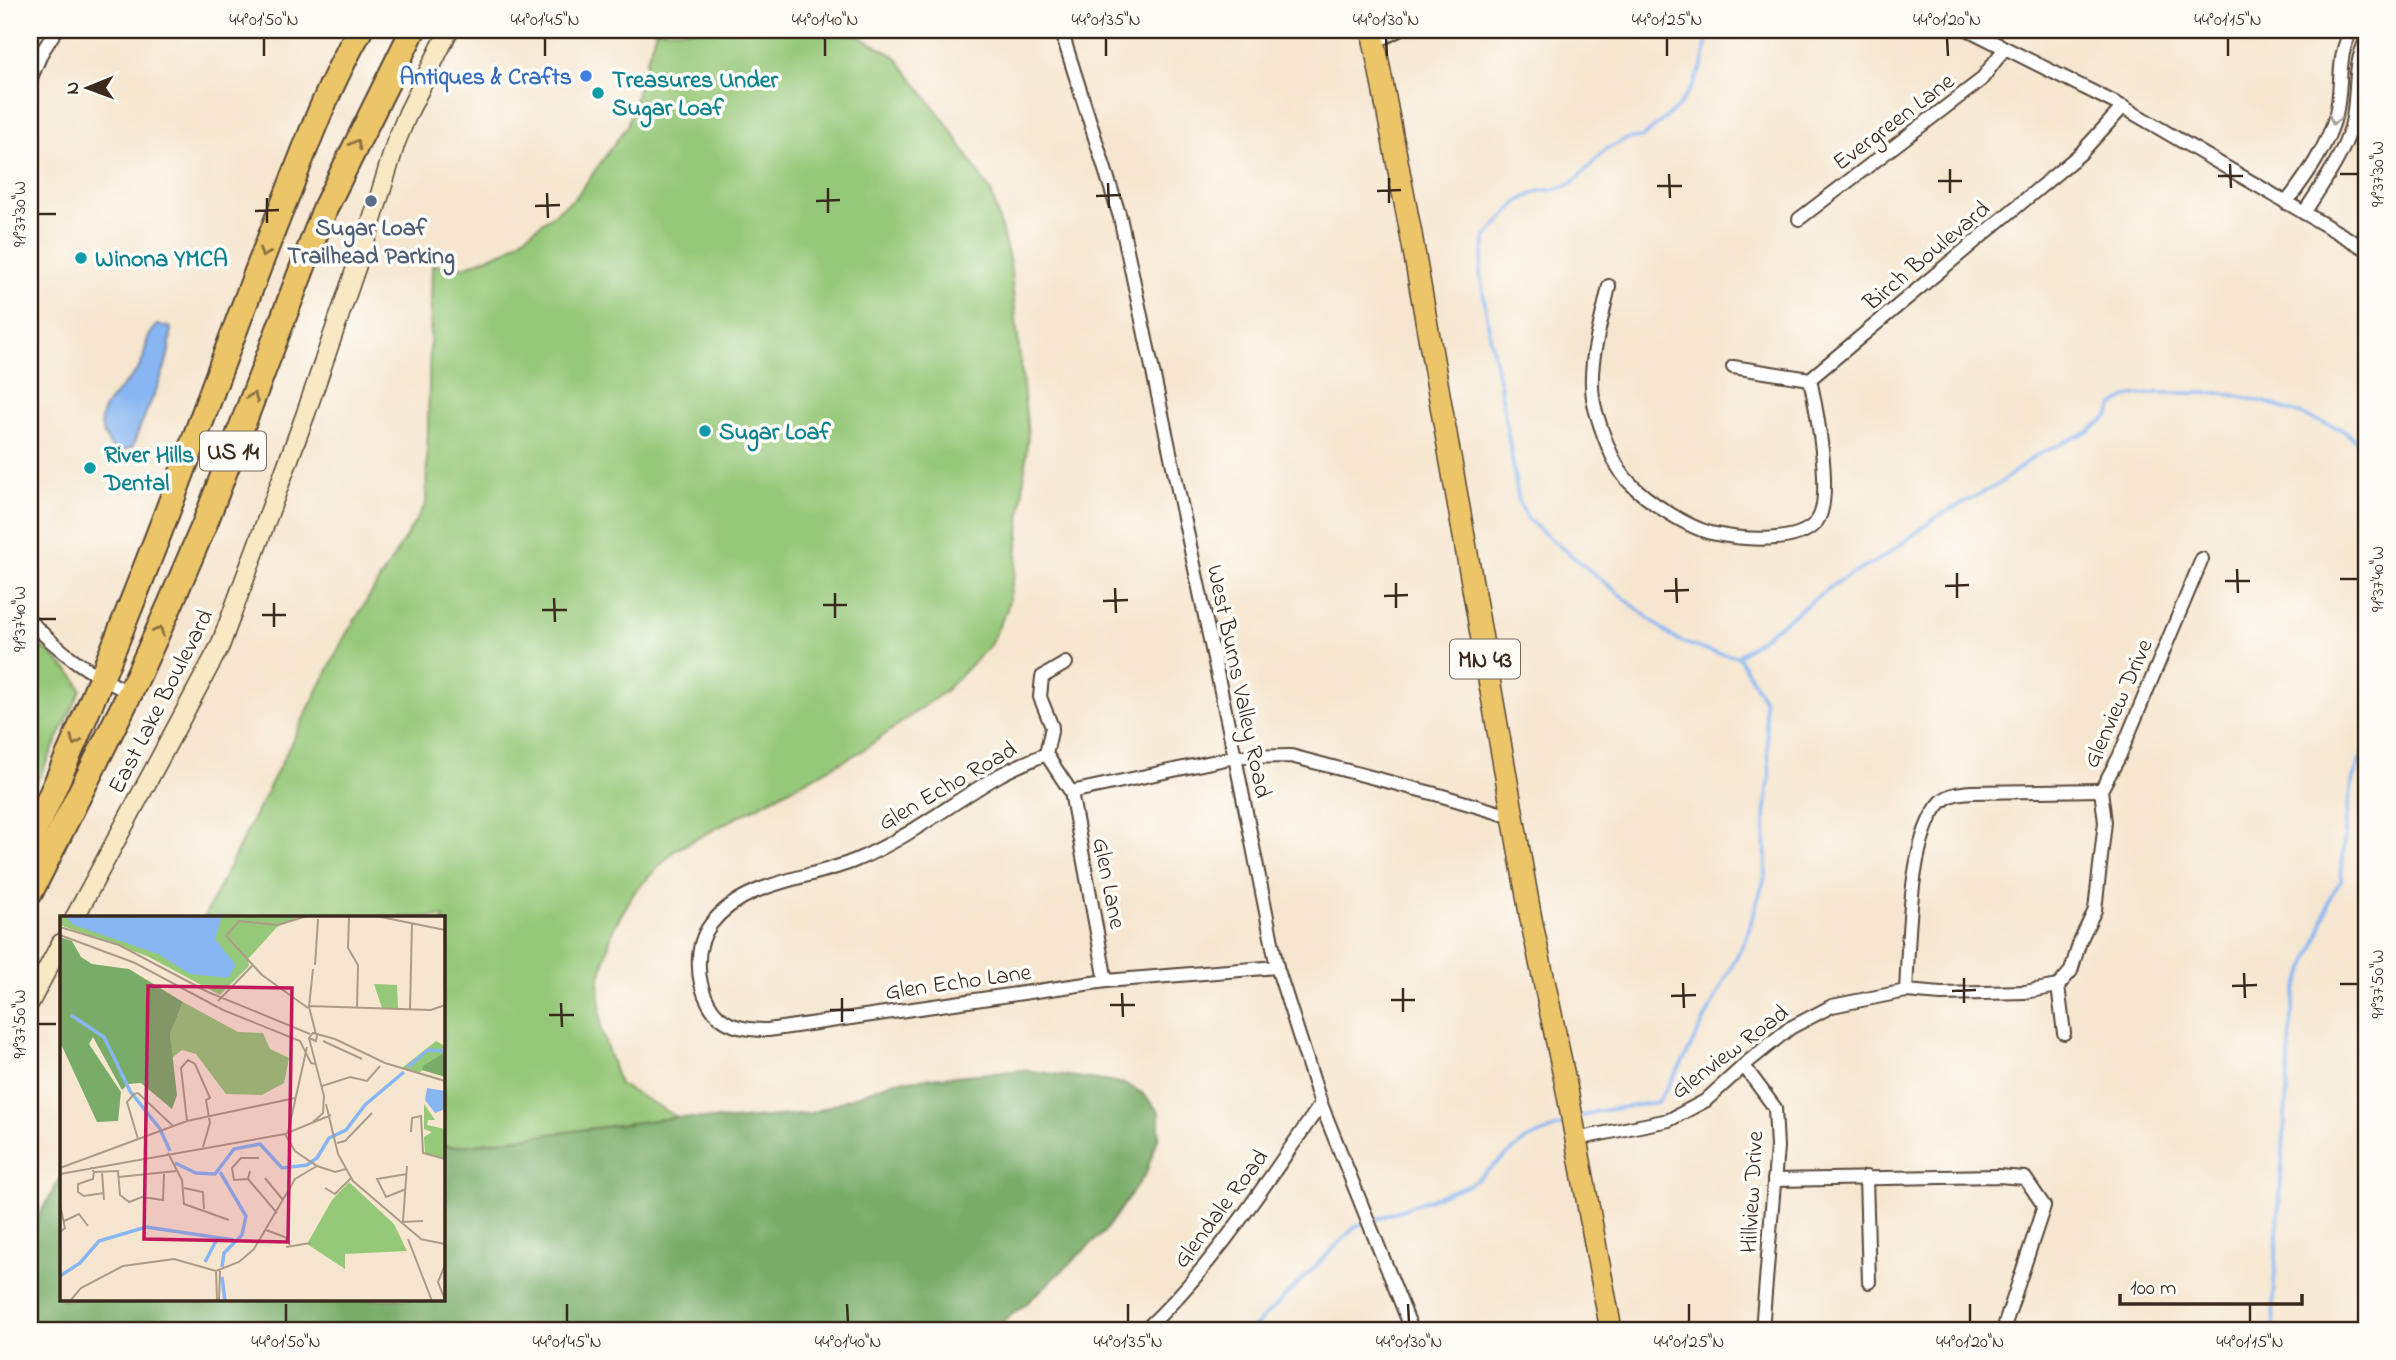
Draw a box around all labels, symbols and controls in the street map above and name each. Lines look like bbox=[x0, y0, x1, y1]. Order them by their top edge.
text: 44°01'50"N bbox=[229, 8, 299, 34]
text: 44°01'45"N bbox=[510, 8, 580, 34]
text: 44°01'40"N bbox=[792, 8, 858, 34]
text: 44°01'35"N bbox=[1071, 8, 1141, 34]
text: 44°01'30"N bbox=[1353, 8, 1419, 34]
text: 44°01'25"N bbox=[1632, 8, 1702, 34]
text: 44°01'20"N bbox=[1913, 8, 1981, 34]
text: 44°01'15"N bbox=[2194, 8, 2262, 34]
north arrow bbox=[52, 52, 122, 122]
place label: Antiques & Crafts bbox=[399, 61, 572, 96]
place label: Treasures Under Sugar Loaf bbox=[612, 64, 778, 128]
street label: Evergreen Lane bbox=[1826, 65, 1963, 181]
marker: Antiques & Crafts bbox=[578, 68, 594, 84]
text: N bbox=[60, 81, 87, 95]
marker: Treasures Under Sugar Loaf bbox=[590, 85, 606, 101]
one-way arrow bbox=[2327, 113, 2342, 125]
one-way arrow bbox=[348, 139, 362, 151]
text: 91°37'30"W bbox=[2366, 141, 2392, 207]
text: 91°37'30"W bbox=[8, 181, 34, 247]
marker: Sugar Loaf Trailhead Parking bbox=[363, 193, 379, 209]
street label: Birch Boulevard bbox=[1856, 193, 1999, 321]
place label: Sugar Loaf Trailhead Parking bbox=[287, 212, 455, 276]
place label: Winona YMCA bbox=[95, 243, 228, 278]
one-way arrow bbox=[258, 246, 272, 258]
marker: Winona YMCA bbox=[73, 250, 89, 266]
one-way arrow bbox=[245, 392, 259, 404]
place label: Sugar Loaf bbox=[719, 416, 832, 452]
marker: Sugar Loaf bbox=[697, 423, 713, 439]
road number: US 14 bbox=[200, 432, 266, 471]
place label: River Hills Dental bbox=[103, 439, 194, 502]
marker: River Hills Dental bbox=[82, 460, 98, 476]
text: 91°37'40"W bbox=[2366, 546, 2392, 612]
street label: West Burns Valley Road bbox=[1195, 562, 1279, 802]
text: 91°37'40"W bbox=[8, 586, 34, 652]
street label: East Lake Boulevard bbox=[101, 603, 224, 801]
one-way arrow bbox=[150, 625, 164, 638]
street label: Glenview Drive bbox=[2075, 634, 2163, 774]
road number: MN 43 bbox=[1450, 639, 1520, 678]
street label: Glen Echo Road bbox=[872, 733, 1025, 841]
one-way arrow bbox=[69, 734, 83, 747]
street label: Glen Lane bbox=[1082, 835, 1134, 932]
inset map bbox=[60, 916, 444, 1300]
text: 91°37'50"W bbox=[2366, 949, 2392, 1018]
street label: Glen Echo Lane bbox=[883, 956, 1034, 1011]
text: 91°37'50"W bbox=[8, 989, 34, 1058]
street label: Glenview Road bbox=[1664, 997, 1797, 1109]
street label: Hillview Drive bbox=[1733, 1130, 1774, 1254]
street label: Glendale Road bbox=[1166, 1142, 1279, 1276]
scale bar bbox=[2120, 1262, 2302, 1306]
text: 100 m bbox=[2130, 1274, 2176, 1304]
text: 44°01'50"N bbox=[251, 1330, 321, 1356]
text: 44°01'45"N bbox=[532, 1330, 602, 1356]
text: 44°01'40"N bbox=[815, 1330, 881, 1356]
text: 44°01'35"N bbox=[1093, 1330, 1163, 1356]
text: 44°01'30"N bbox=[1376, 1330, 1442, 1356]
text: 44°01'25"N bbox=[1654, 1330, 1724, 1356]
text: 44°01'20"N bbox=[1936, 1330, 2004, 1356]
text: 44°01'15"N bbox=[2216, 1330, 2284, 1356]

